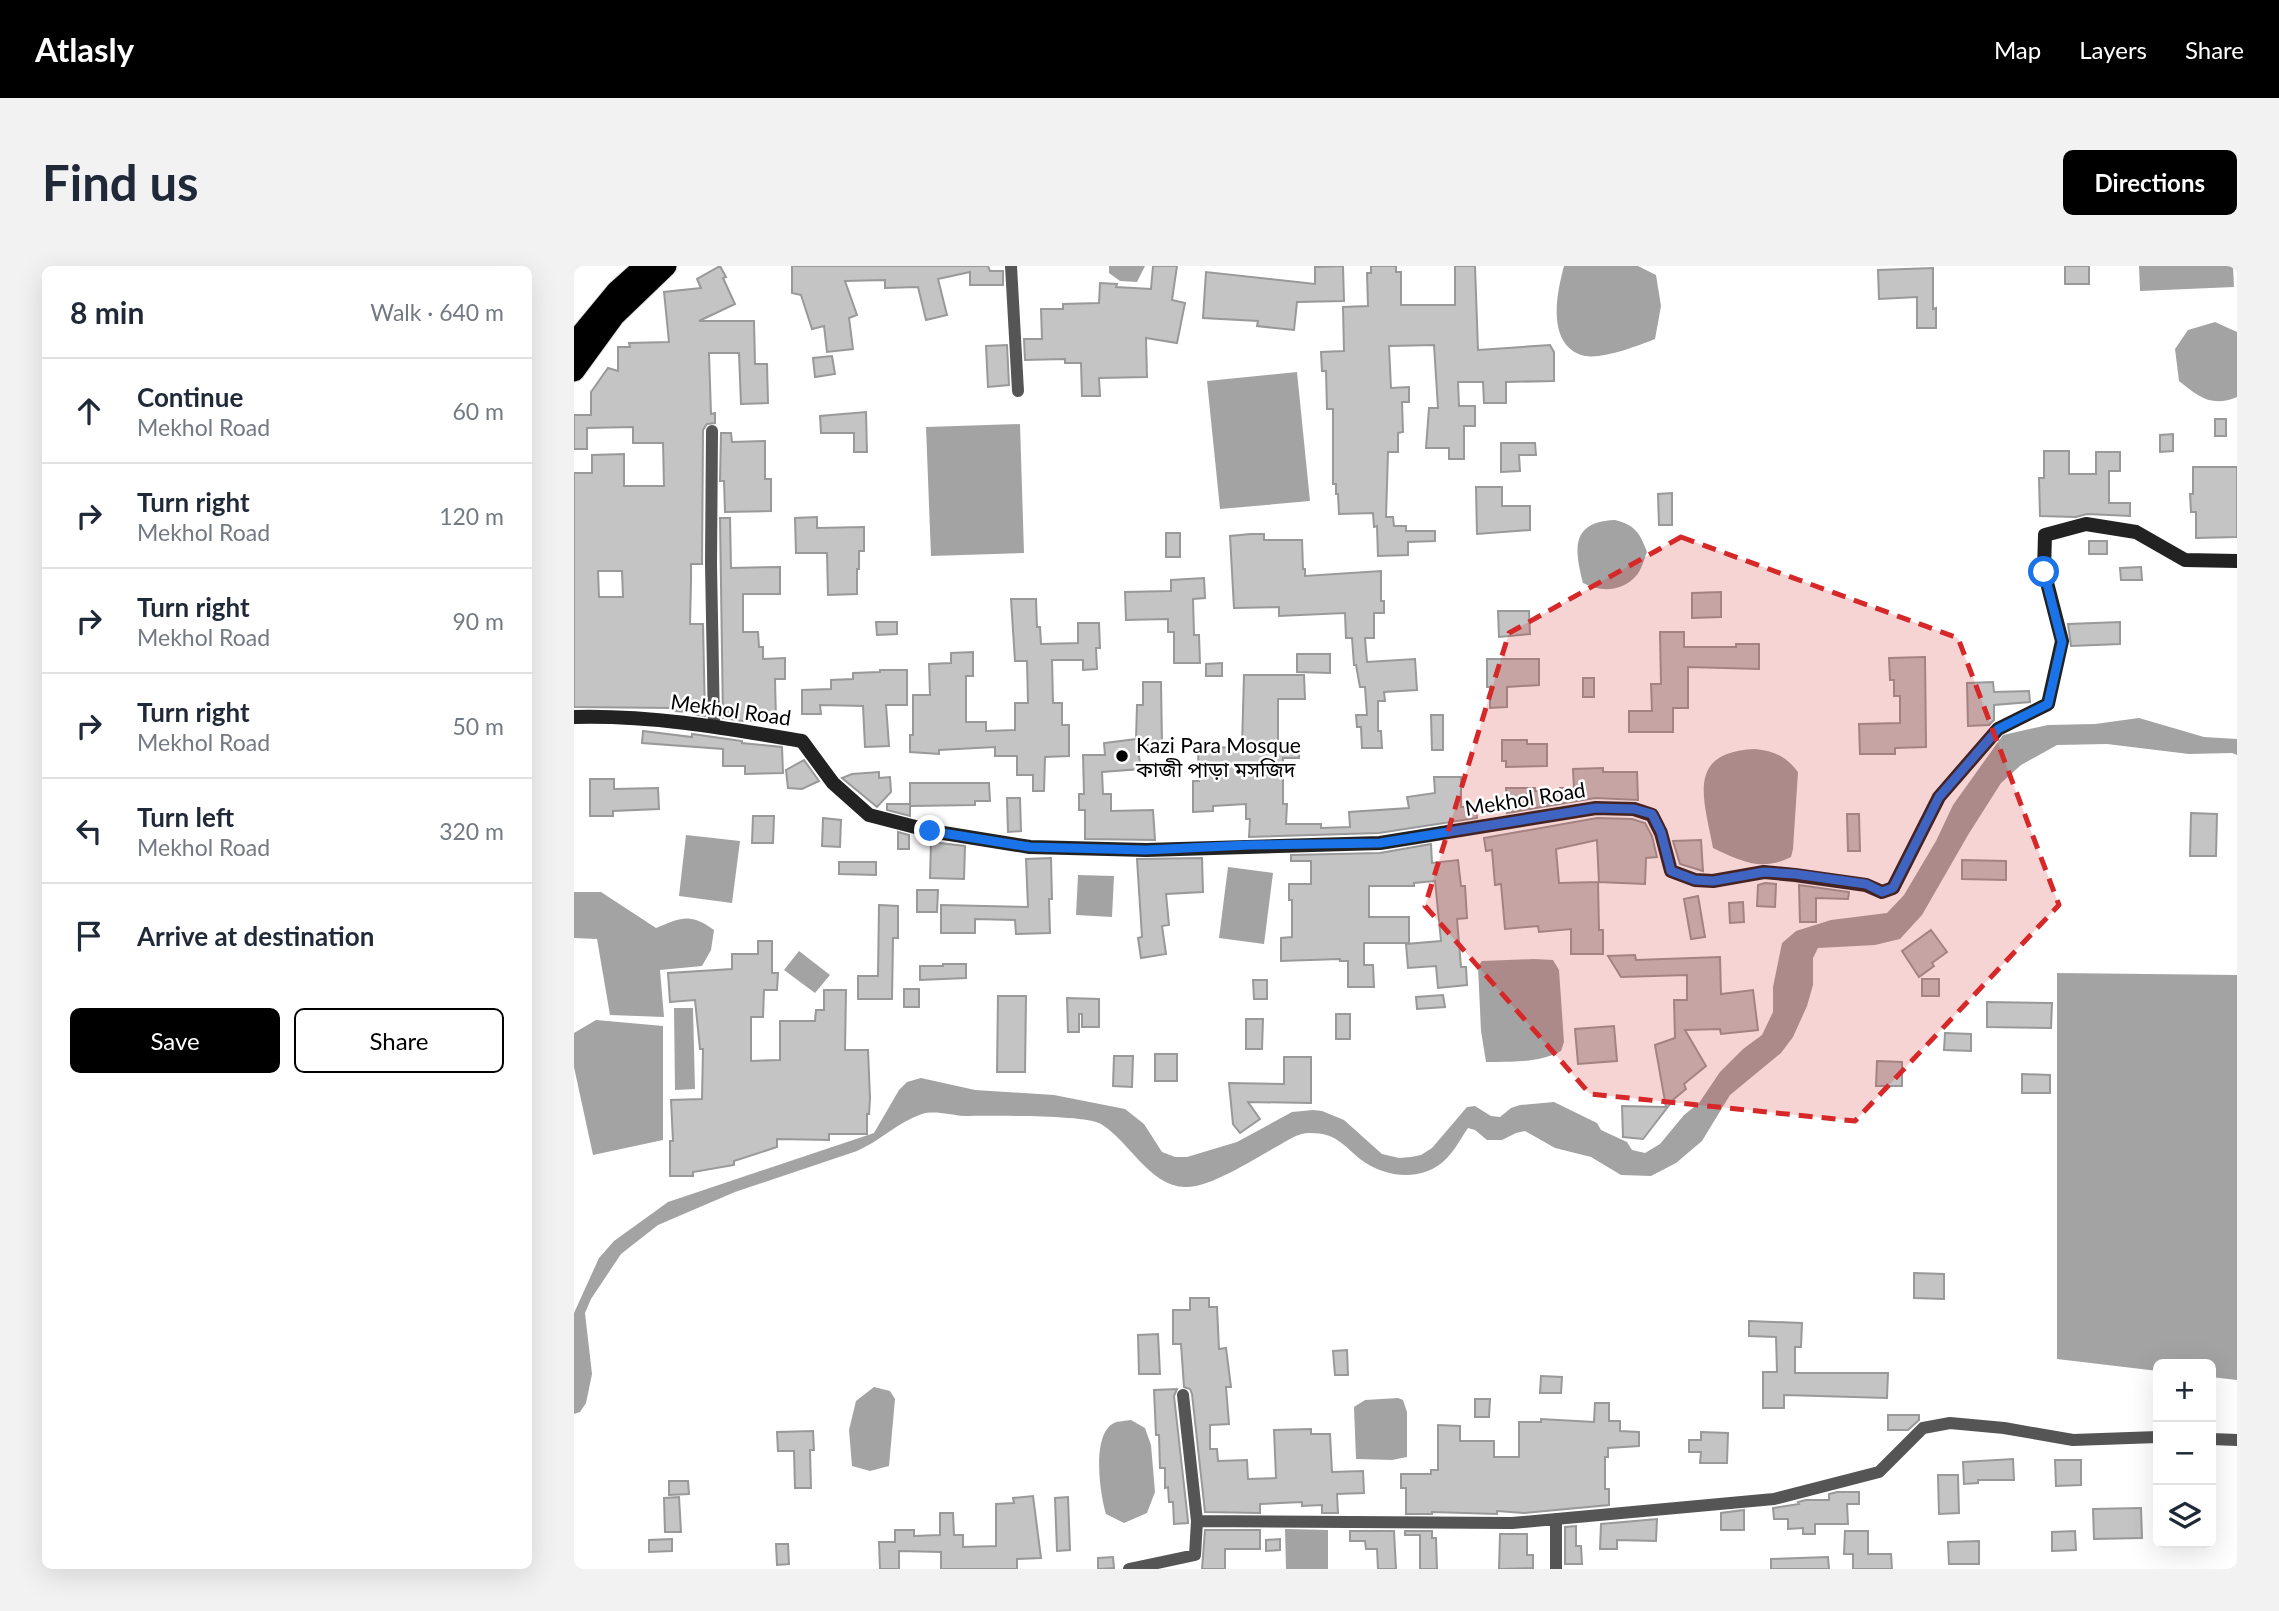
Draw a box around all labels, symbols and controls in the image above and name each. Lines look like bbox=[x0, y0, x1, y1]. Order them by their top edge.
text: Atlasly bbox=[35, 29, 134, 69]
text: Map bbox=[1994, 35, 2041, 64]
text: Layers bbox=[2079, 35, 2147, 64]
text: Share bbox=[2185, 35, 2244, 64]
button: Directions bbox=[2063, 150, 2237, 215]
text: Find us bbox=[42, 153, 199, 211]
text: 8 min bbox=[70, 294, 144, 330]
text: Walk · 640 m bbox=[370, 298, 504, 326]
text: Continue bbox=[137, 381, 243, 413]
icon: ahead bbox=[70, 392, 108, 430]
text: 60 m bbox=[453, 397, 504, 425]
text: Mekhol Road bbox=[137, 413, 270, 441]
text: Turn right bbox=[137, 486, 250, 518]
icon: right bbox=[70, 497, 108, 535]
text: 120 m bbox=[439, 502, 504, 530]
text: Mekhol Road bbox=[137, 518, 270, 546]
route start bbox=[2028, 556, 2059, 587]
text: Turn right bbox=[137, 591, 250, 623]
icon: right bbox=[70, 602, 108, 640]
text: 90 m bbox=[453, 607, 504, 635]
text: Mekhol Road bbox=[137, 623, 270, 651]
street label: Mekhol Road bbox=[669, 688, 793, 730]
text: Turn right bbox=[137, 696, 250, 728]
icon: right bbox=[70, 707, 108, 745]
text: 50 m bbox=[453, 712, 504, 740]
text: Mekhol Road bbox=[137, 728, 270, 756]
place label: Kazi Para Mosque কাজী পাড়া মসজিদ bbox=[1135, 732, 1301, 781]
marker: Kazi Para Mosque কাজী পাড়া মসজিদ bbox=[1114, 748, 1130, 764]
street label: Mekhol Road bbox=[1463, 776, 1587, 820]
text: Turn left bbox=[137, 801, 234, 833]
icon: left bbox=[70, 812, 108, 850]
route end bbox=[914, 815, 945, 846]
text: 320 m bbox=[439, 817, 504, 845]
text: Mekhol Road bbox=[137, 833, 270, 861]
icon: arrive bbox=[70, 917, 108, 955]
text: Arrive at destination bbox=[137, 920, 374, 952]
button: Save bbox=[70, 1008, 280, 1073]
button: Share bbox=[294, 1008, 504, 1073]
map controls bbox=[2153, 1359, 2216, 1548]
button: + bbox=[2153, 1359, 2216, 1422]
button: − bbox=[2153, 1422, 2216, 1485]
button: layers bbox=[2153, 1485, 2216, 1548]

